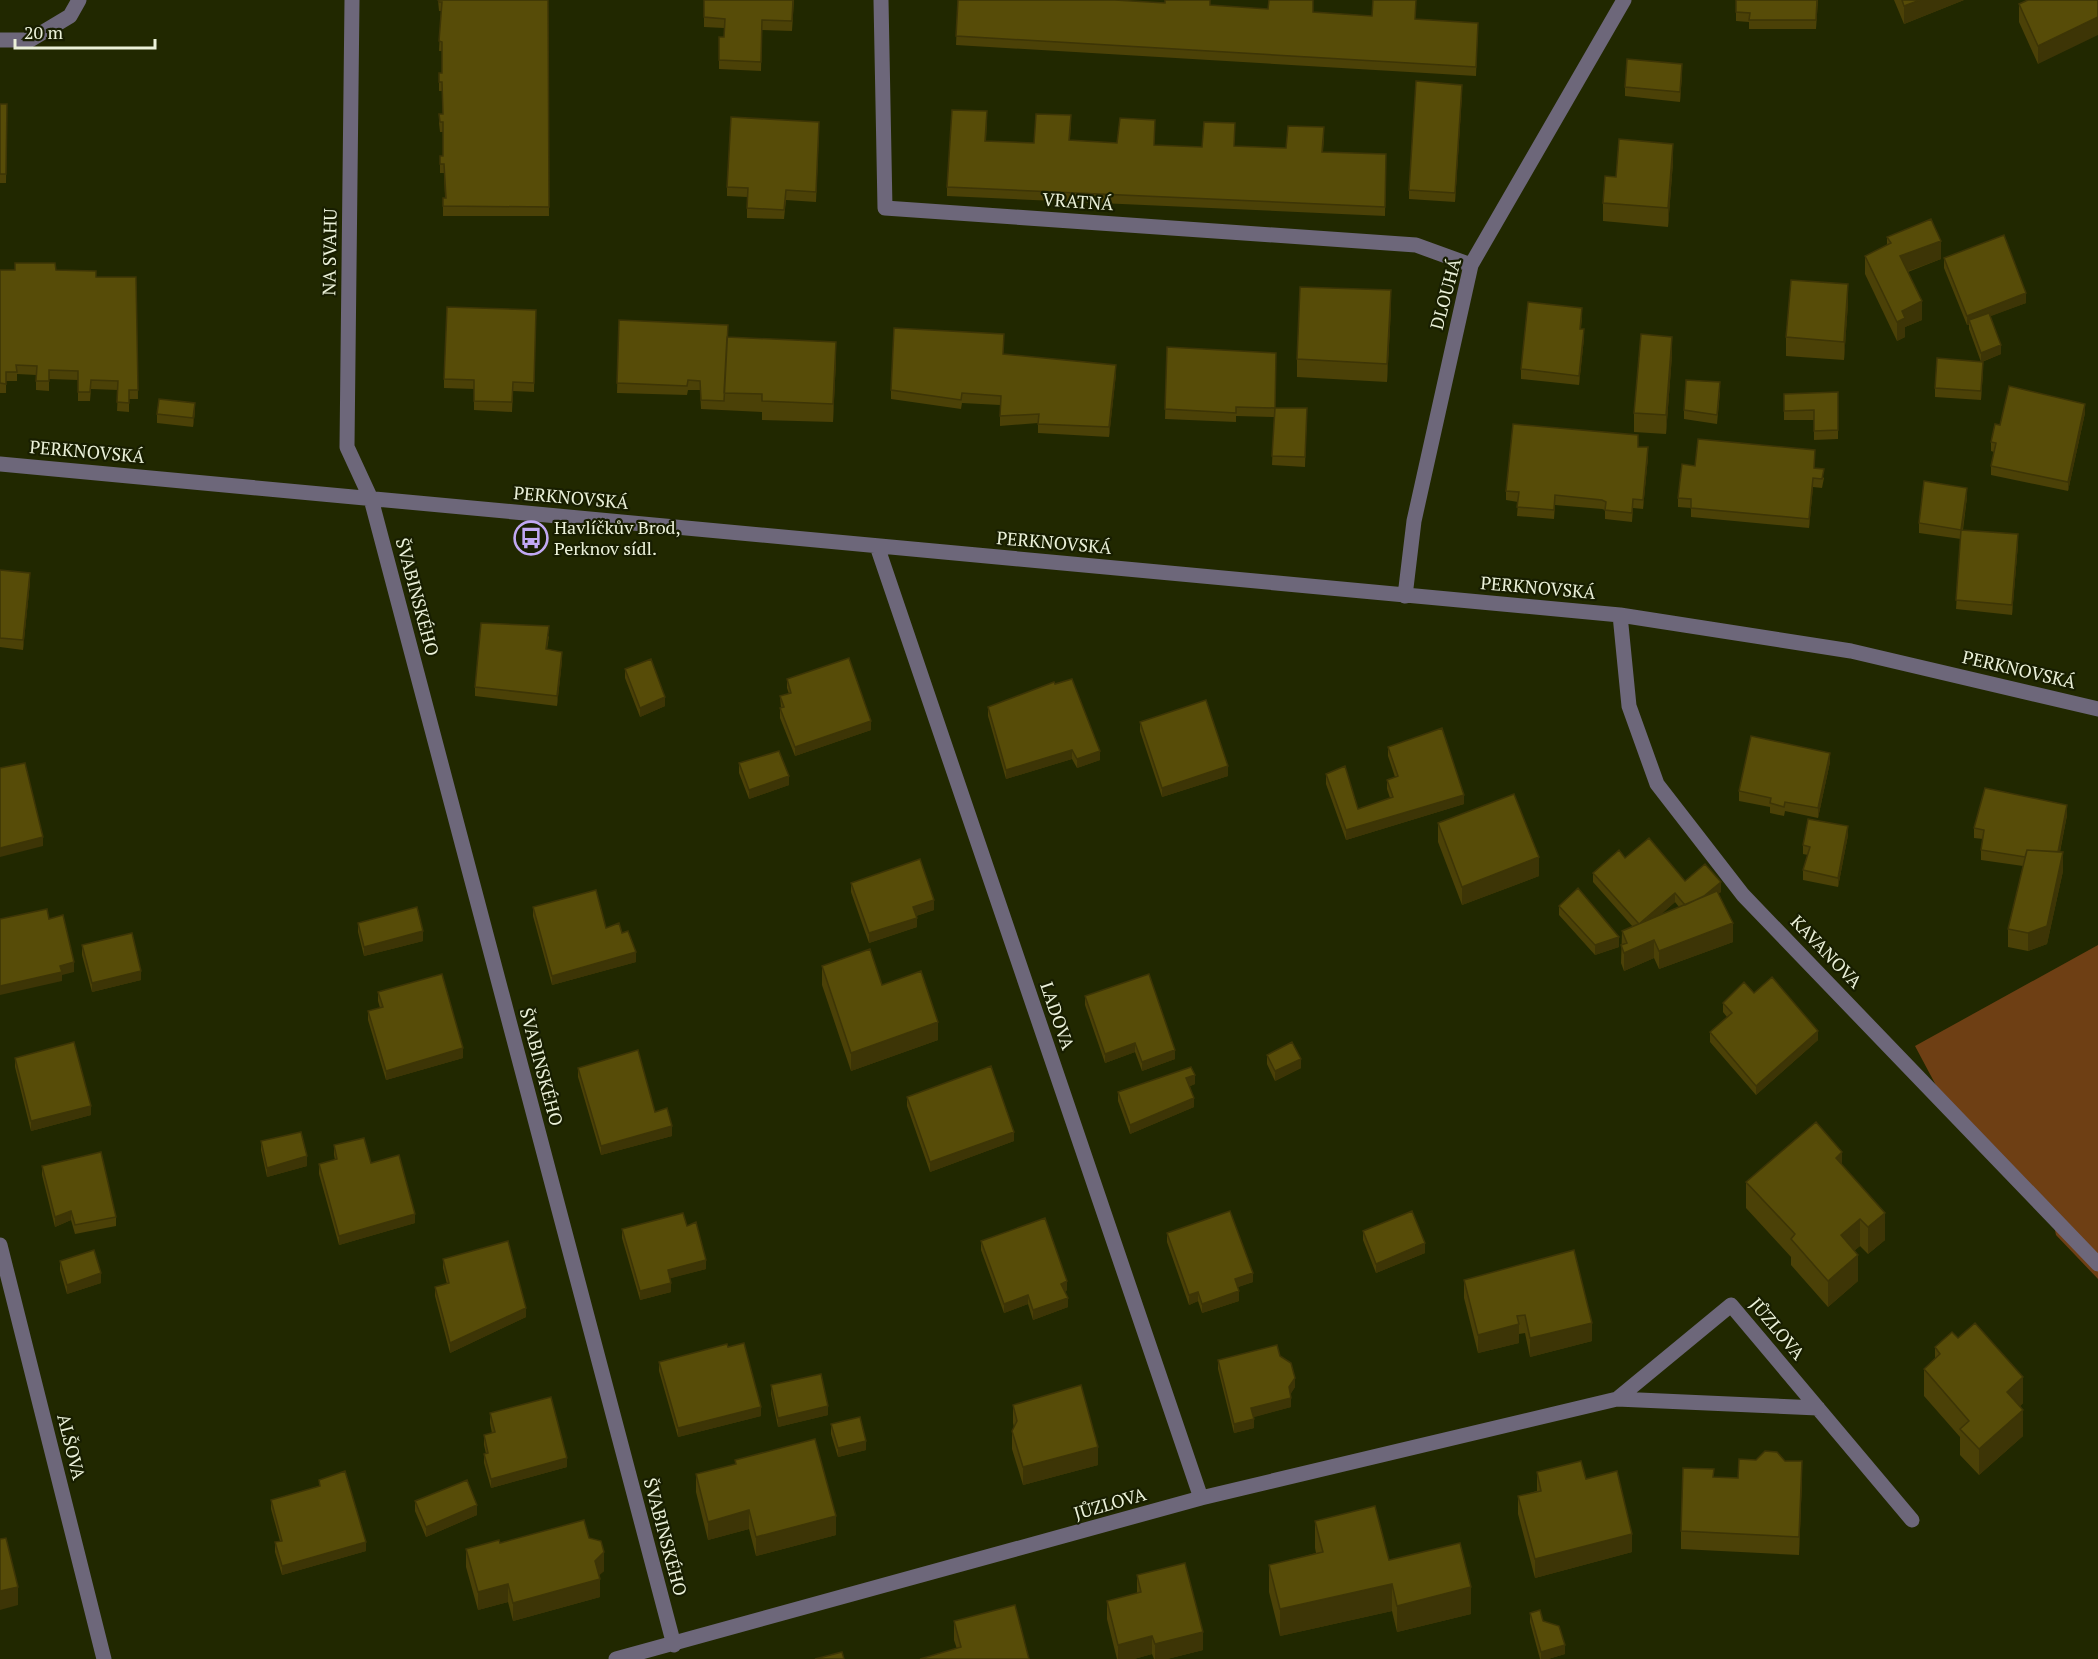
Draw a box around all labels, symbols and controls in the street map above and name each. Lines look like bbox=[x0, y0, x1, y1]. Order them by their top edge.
scale bar bbox=[15, 12, 154, 50]
text: 20 m bbox=[24, 20, 64, 44]
street label: VRATNÁ bbox=[1042, 187, 1115, 216]
street label: NA SVAHU bbox=[316, 208, 342, 296]
street label: DLOUHÁ bbox=[1424, 255, 1466, 332]
street label: PERKNOVSKÁ bbox=[28, 434, 146, 468]
street label: PERKNOVSKÁ bbox=[512, 480, 630, 514]
place label: Havlíčkův Brod, Perknov sídl. bbox=[554, 515, 681, 560]
bus stop icon: Havlíčkův Brod, Perknov sídl. bbox=[513, 520, 549, 556]
street label: PERKNOVSKÁ bbox=[995, 525, 1113, 559]
street label: ŠVABINSKÉHO bbox=[391, 535, 445, 658]
street label: PERKNOVSKÁ bbox=[1479, 570, 1597, 604]
street label: PERKNOVSKÁ bbox=[1960, 644, 2079, 694]
street label: KAVANOVA bbox=[1786, 910, 1868, 994]
street label: LADOVA bbox=[1035, 979, 1081, 1053]
street label: ŠVABINSKÉHO bbox=[515, 1005, 569, 1128]
street label: JŮZLOVA bbox=[1745, 1292, 1811, 1365]
street label: ALŠOVA bbox=[52, 1411, 92, 1483]
street label: ŠVABINSKÉHO bbox=[639, 1475, 693, 1598]
street label: JŮZLOVA bbox=[1071, 1481, 1149, 1525]

